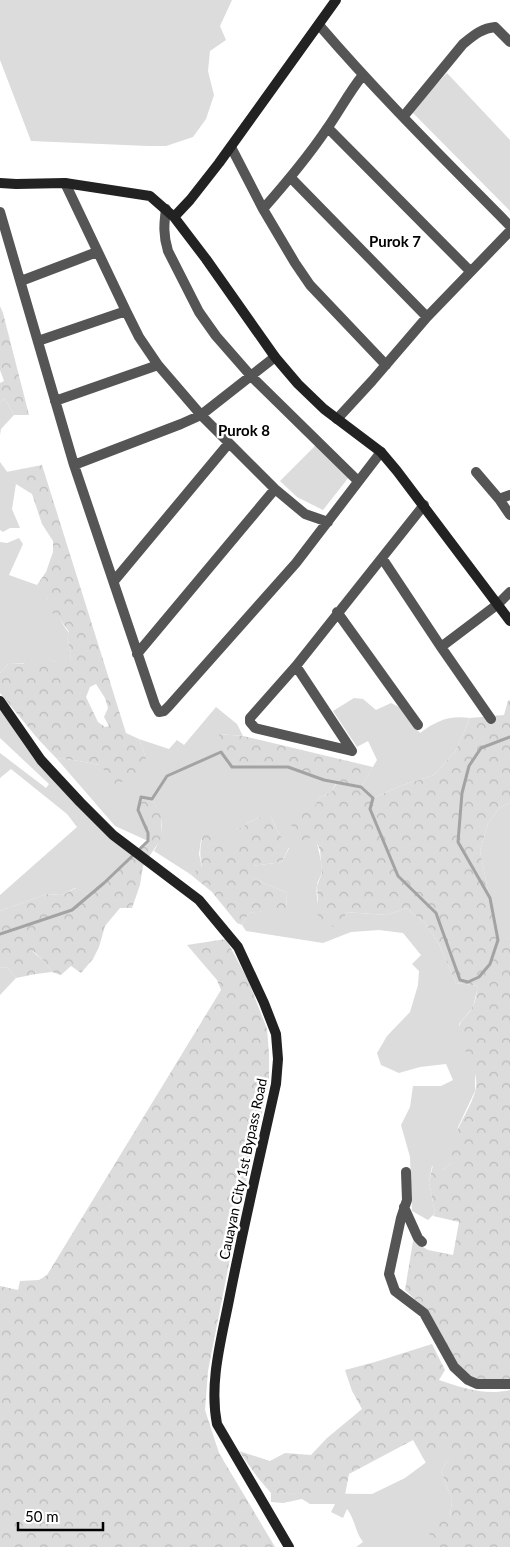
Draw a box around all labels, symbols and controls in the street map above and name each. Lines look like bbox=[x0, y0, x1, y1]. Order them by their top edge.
district label: Purok 7 bbox=[369, 232, 421, 250]
district label: Purok 8 bbox=[218, 421, 270, 439]
street label: Cauayan City 1st Bypass Road bbox=[215, 1077, 270, 1261]
scale bar bbox=[18, 1500, 102, 1532]
text: 50 m bbox=[25, 1507, 59, 1525]

